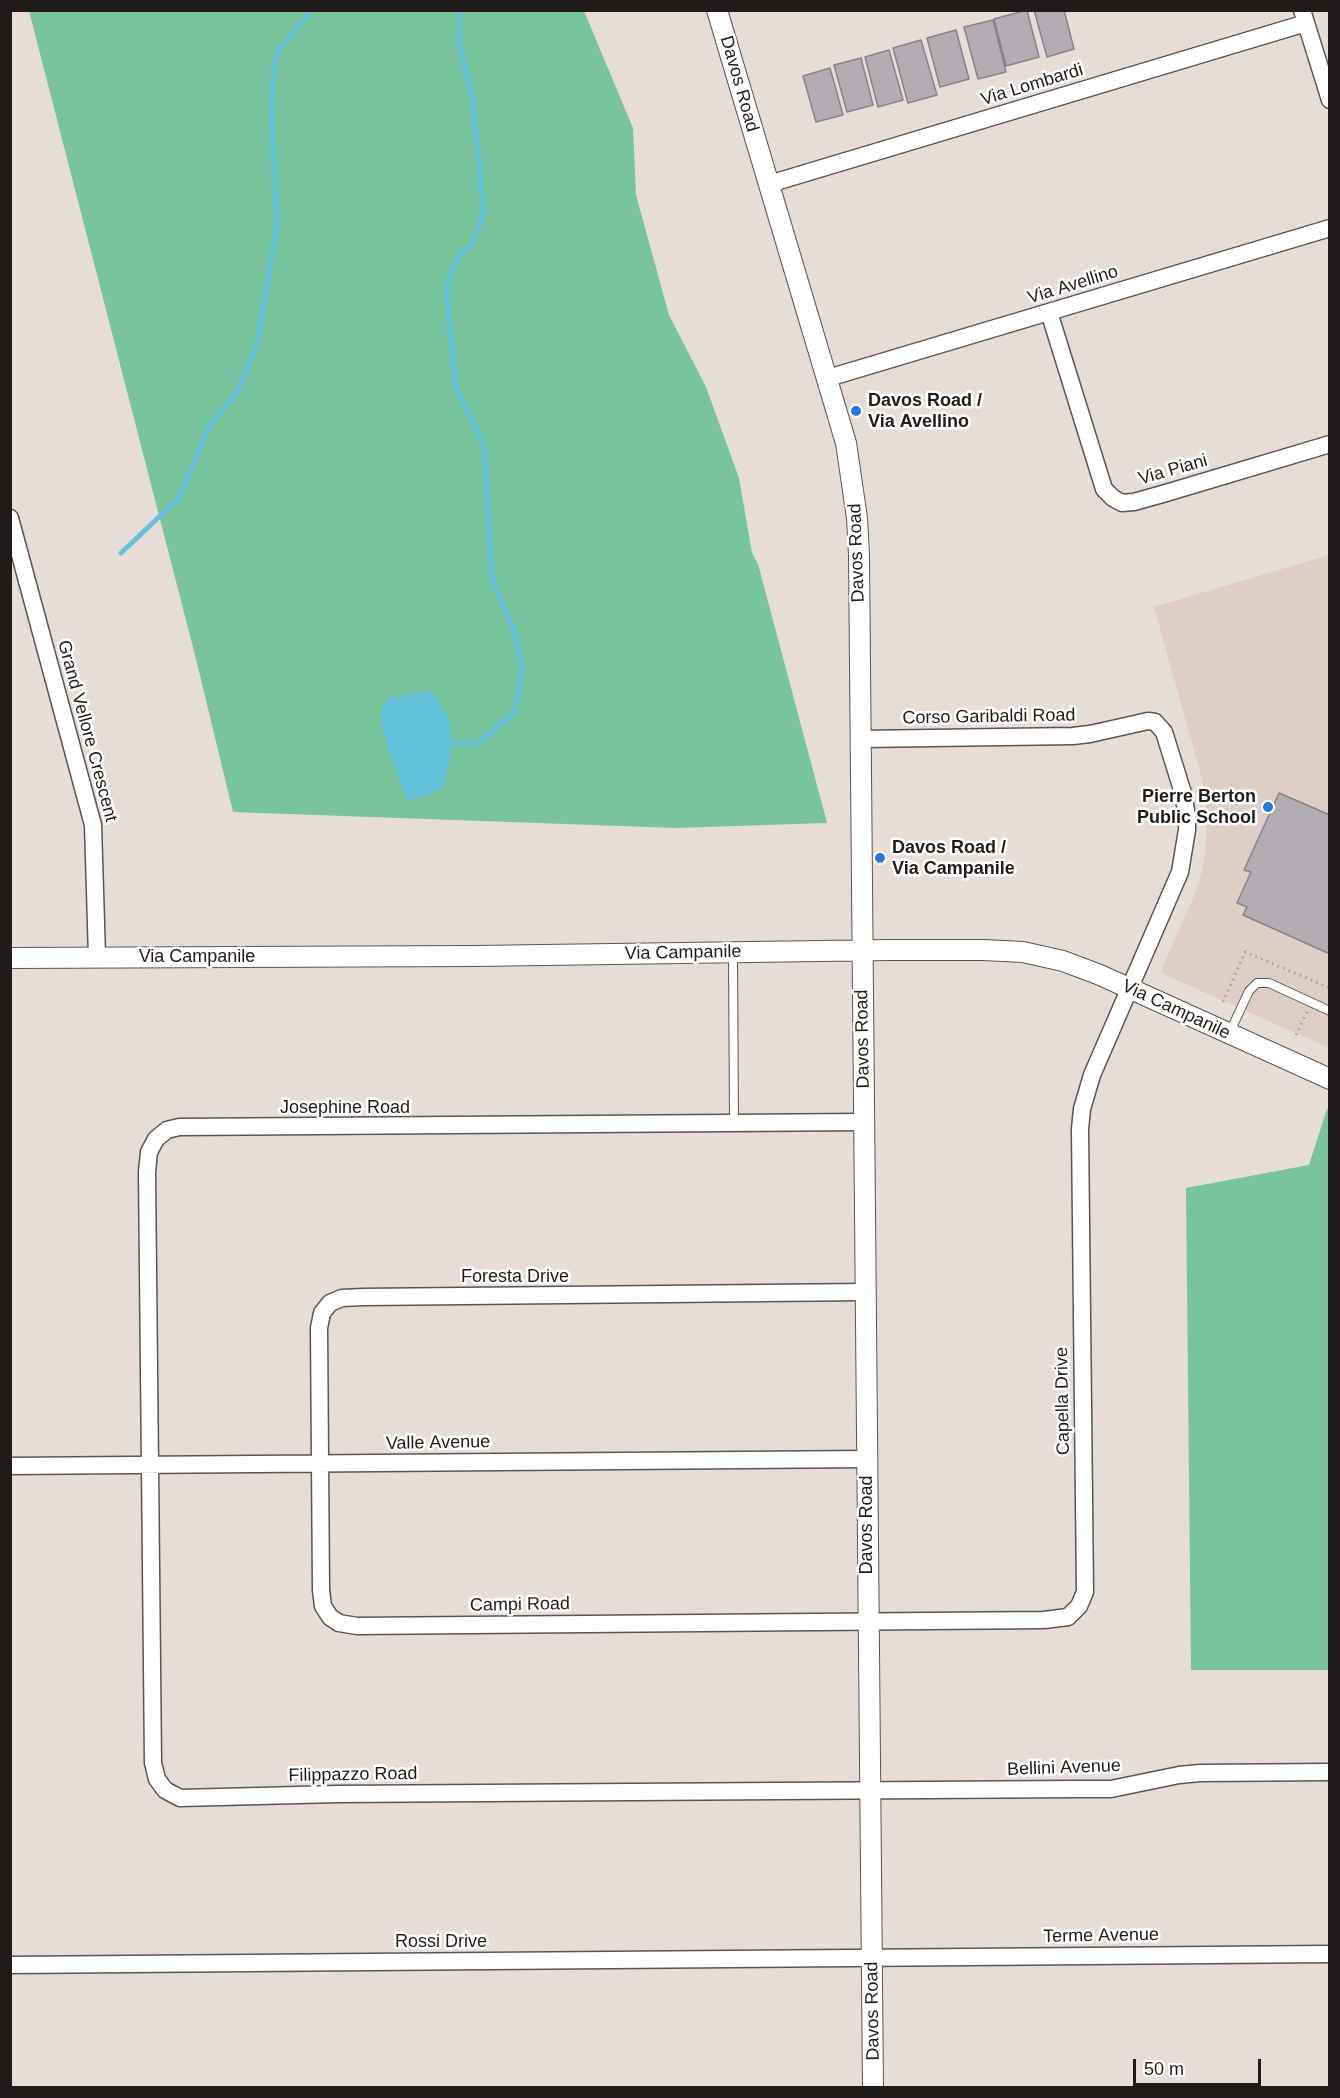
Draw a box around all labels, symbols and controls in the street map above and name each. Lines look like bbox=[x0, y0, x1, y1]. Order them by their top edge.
street label: Davos Road bbox=[715, 33, 763, 135]
street label: Via Lombardi bbox=[978, 59, 1086, 111]
street label: Via Avellino bbox=[1025, 261, 1121, 309]
place label: Davos Road / Via Avellino bbox=[868, 390, 982, 432]
marker: Davos Road / Via Avellino bbox=[849, 404, 863, 418]
street label: Via Piani bbox=[1136, 450, 1210, 490]
street label: Davos Road bbox=[844, 503, 870, 603]
street label: Grand Vellore Crescent bbox=[52, 638, 122, 824]
street label: Corso Garibaldi Road bbox=[902, 705, 1076, 729]
place label: Pierre Berton Public School bbox=[1137, 786, 1256, 828]
marker: Pierre Berton Public School bbox=[1261, 800, 1275, 814]
place label: Davos Road / Via Campanile bbox=[892, 837, 1015, 880]
marker: Davos Road / Via Campanile bbox=[873, 851, 887, 865]
street label: Via Campanile bbox=[624, 941, 742, 965]
street label: Via Campanile bbox=[139, 946, 255, 968]
street label: Via Campanile bbox=[1119, 976, 1233, 1044]
street label: Davos Road bbox=[851, 989, 875, 1089]
street label: Josephine Road bbox=[280, 1097, 410, 1119]
street label: Foresta Drive bbox=[461, 1266, 569, 1288]
street label: Capella Drive bbox=[1051, 1347, 1075, 1455]
street label: Valle Avenue bbox=[386, 1431, 490, 1455]
street label: Davos Road bbox=[856, 1475, 878, 1575]
street label: Campi Road bbox=[470, 1593, 570, 1617]
street label: Bellini Avenue bbox=[1007, 1755, 1121, 1781]
street label: Filippazzo Road bbox=[288, 1763, 418, 1787]
street label: Terme Avenue bbox=[1043, 1924, 1159, 1948]
street label: Rossi Drive bbox=[395, 1931, 487, 1953]
street label: Davos Road bbox=[861, 1961, 885, 2061]
scale bar bbox=[1136, 2047, 1264, 2085]
text: 50 m bbox=[1144, 2059, 1184, 2079]

